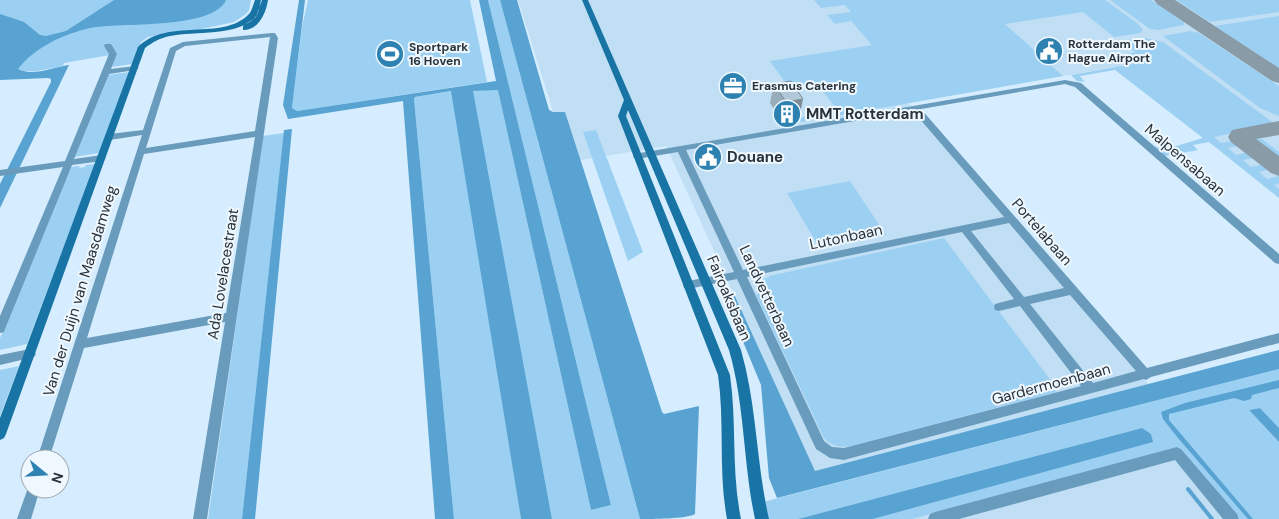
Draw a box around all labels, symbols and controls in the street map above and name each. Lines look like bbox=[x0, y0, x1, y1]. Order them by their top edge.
public building icon: Rotterdam The Hague Airport bbox=[1034, 36, 1064, 66]
place label: Rotterdam The Hague Airport bbox=[1068, 36, 1155, 66]
sports icon: Sportpark 16 Hoven bbox=[375, 39, 405, 69]
place label: Sportpark 16 Hoven bbox=[409, 39, 468, 69]
office icon: Erasmus Catering bbox=[718, 71, 748, 101]
place label: Erasmus Catering bbox=[752, 78, 856, 94]
building icon: MMT Rotterdam bbox=[772, 99, 802, 129]
place label: MMT Rotterdam bbox=[806, 104, 924, 124]
street label: Malpensabaan bbox=[1140, 119, 1230, 201]
public building icon: Douane bbox=[693, 142, 723, 172]
place label: Douane bbox=[727, 147, 783, 167]
street label: Van der Duijn van Maasdamweg bbox=[38, 183, 122, 399]
street label: Portelabaan bbox=[1007, 194, 1077, 270]
street label: Ada Lovelacestraat bbox=[203, 207, 243, 341]
street label: Lutonbaan bbox=[808, 220, 884, 254]
street label: Landvetterbaan bbox=[735, 242, 799, 350]
street label: Fairoaksbaan bbox=[702, 252, 756, 344]
street label: Gardermoenbaan bbox=[989, 359, 1113, 409]
north arrow bbox=[20, 449, 70, 499]
text: N bbox=[47, 470, 68, 486]

